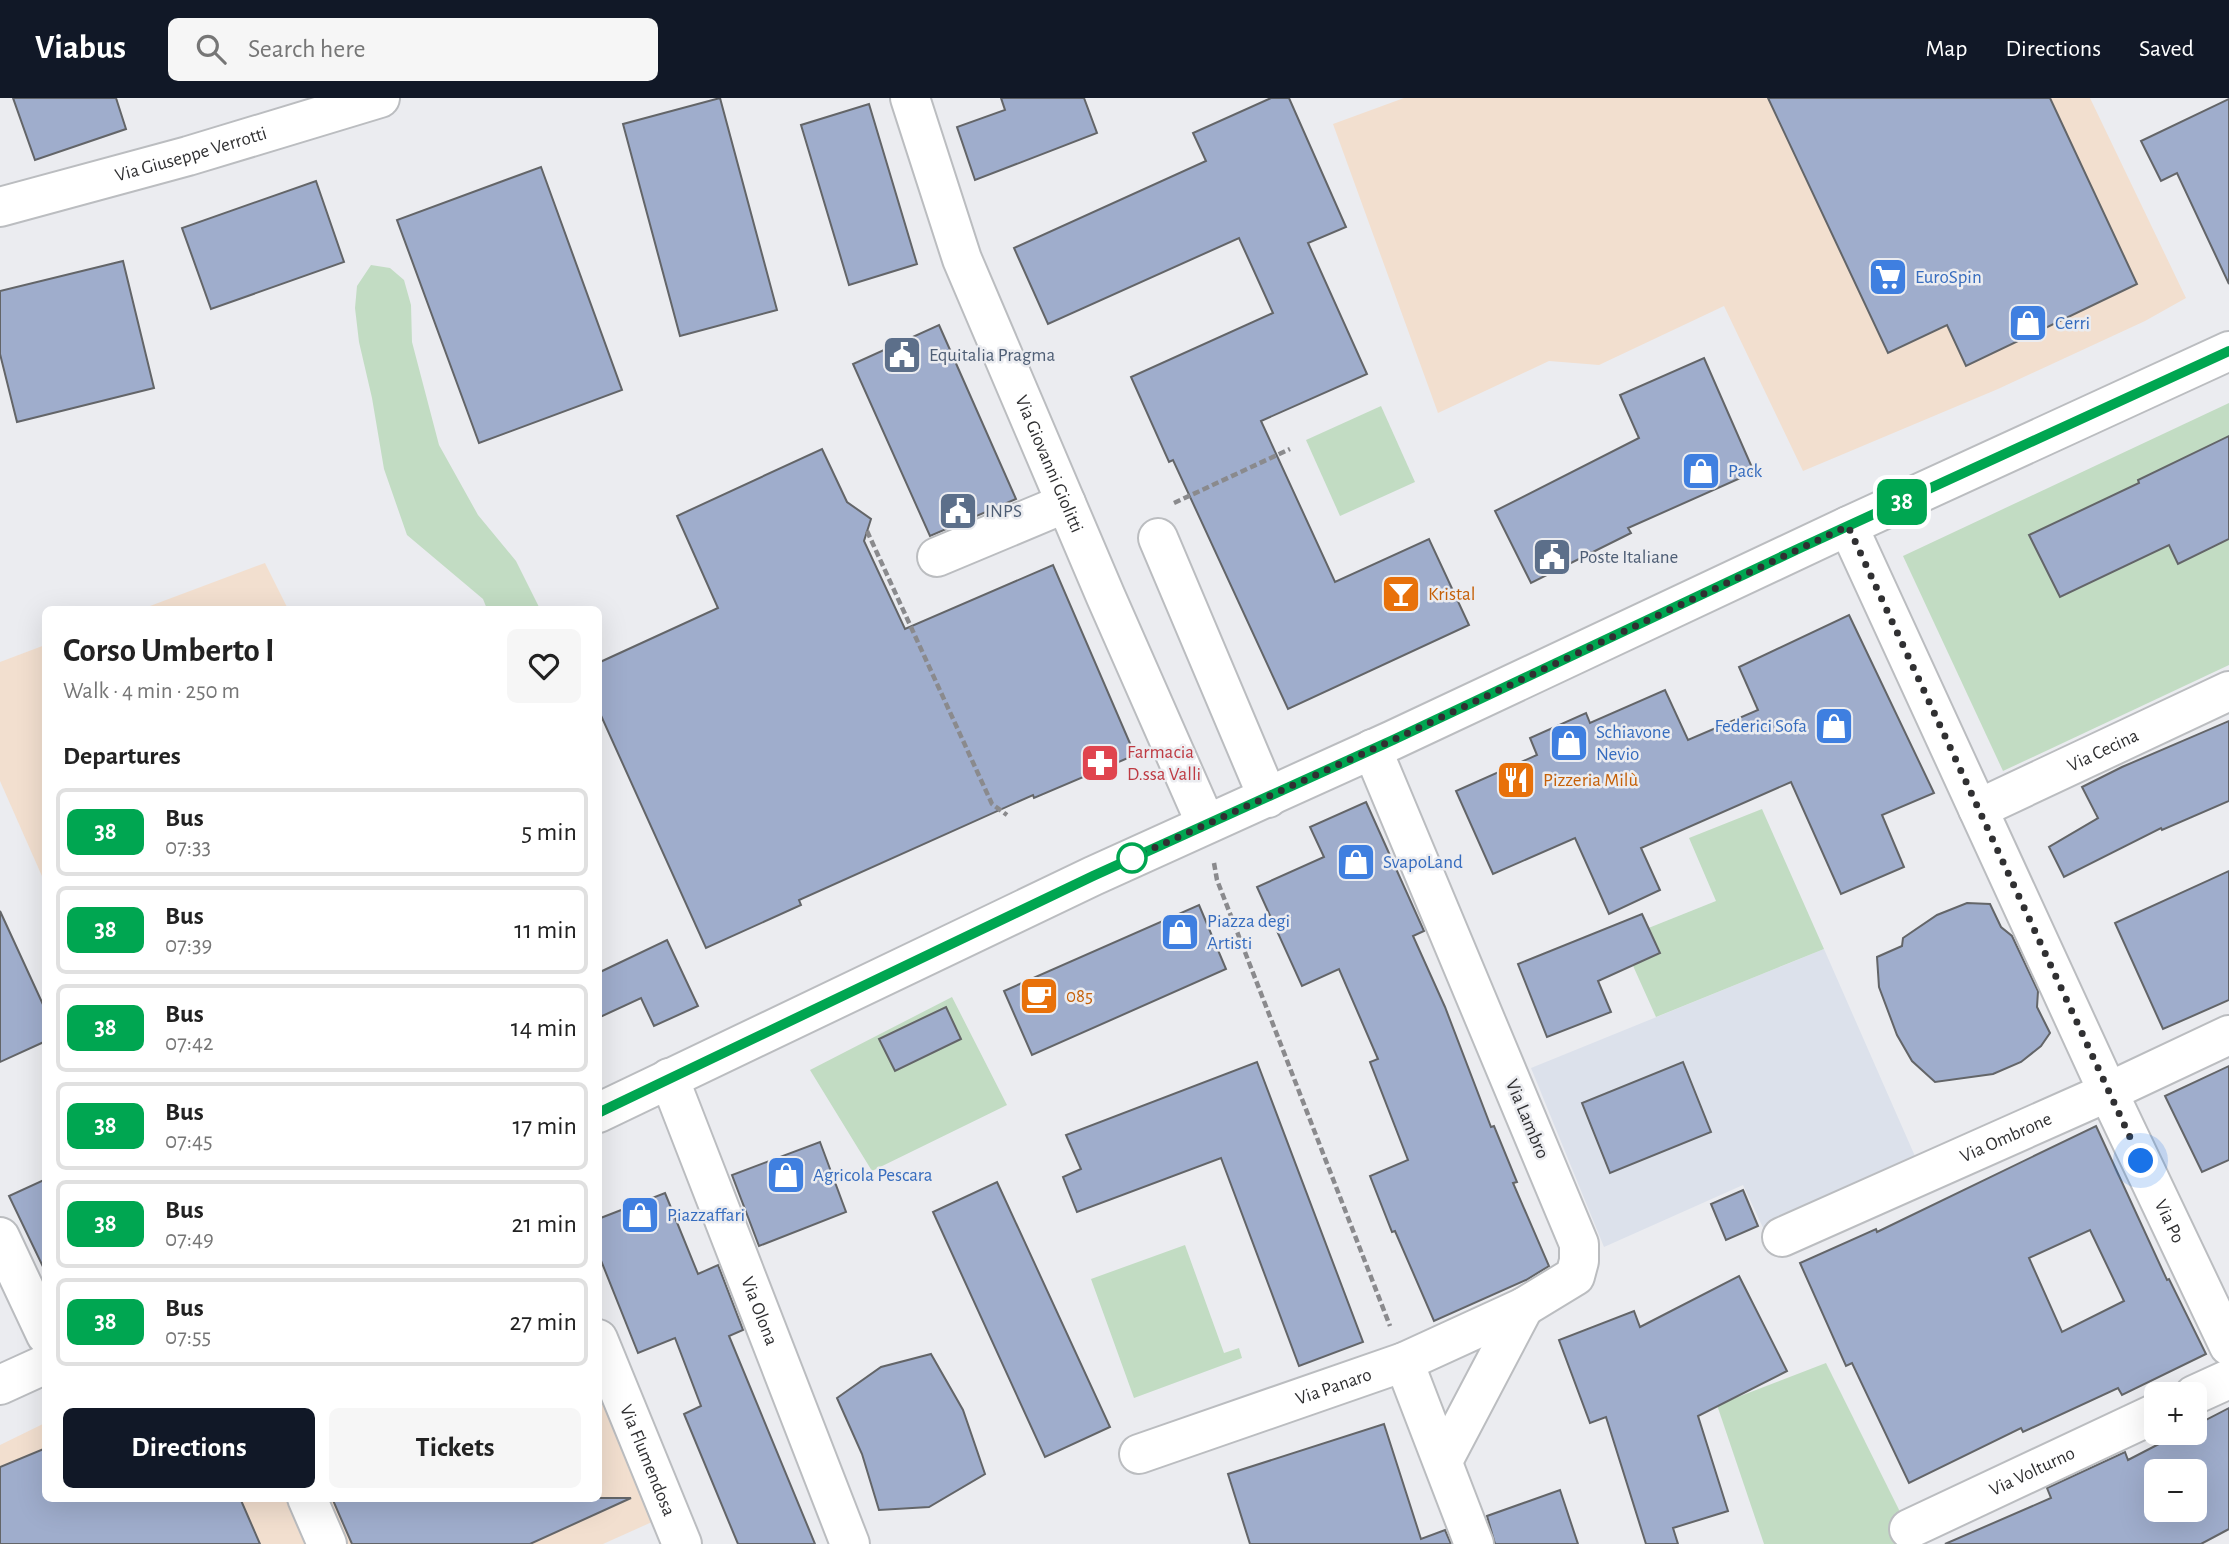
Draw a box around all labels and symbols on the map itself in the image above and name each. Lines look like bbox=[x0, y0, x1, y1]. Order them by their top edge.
street label: Via Giuseppe Verrotti bbox=[113, 123, 269, 185]
supermarket icon: EuroSpin bbox=[1867, 256, 1909, 298]
place label: EuroSpin bbox=[1915, 268, 1982, 287]
shop icon: Cerri bbox=[2007, 302, 2049, 344]
place label: Cerri bbox=[2055, 314, 2090, 333]
public building icon: Equitalia Pragma bbox=[881, 334, 923, 376]
place label: Equitalia Pragma bbox=[929, 346, 1055, 365]
street label: Via Giovanni Giolitti bbox=[1012, 393, 1087, 535]
shop icon: Pack bbox=[1680, 450, 1722, 492]
place label: Pack bbox=[1728, 462, 1762, 481]
line badge: 38 bbox=[1870, 479, 1934, 525]
public building icon: INPS bbox=[937, 490, 979, 532]
place label: INPS bbox=[985, 502, 1022, 521]
public building icon: Poste Italiane bbox=[1531, 536, 1573, 578]
place label: Poste Italiane bbox=[1579, 548, 1678, 567]
bar icon: Kristal bbox=[1380, 573, 1422, 615]
place label: Kristal bbox=[1428, 585, 1476, 604]
shop icon: Federici Sofa bbox=[1813, 705, 1855, 747]
place label: Federici Sofa bbox=[1714, 717, 1807, 736]
shop icon: Schiavone Nevio bbox=[1548, 722, 1590, 764]
place label: Schiavone Nevio bbox=[1596, 723, 1670, 764]
street label: Via Cecina bbox=[2064, 725, 2142, 775]
pharmacy icon: Farmacia D.ssa Valli bbox=[1079, 742, 1121, 784]
place label: Farmacia D.ssa Valli bbox=[1127, 743, 1201, 784]
restaurant icon: Pizzeria Milù bbox=[1495, 759, 1537, 801]
place label: Pizzeria Milù bbox=[1543, 771, 1639, 790]
shop icon: SvapoLand bbox=[1335, 841, 1377, 883]
unlabelled marker bbox=[1117, 843, 1147, 873]
place label: SvapoLand bbox=[1383, 853, 1463, 872]
shop icon: Piazza degi Artisti bbox=[1159, 911, 1201, 953]
place label: Piazza degi Artisti bbox=[1207, 912, 1290, 953]
cafe icon: 085 bbox=[1018, 975, 1060, 1017]
place label: 085 bbox=[1066, 987, 1093, 1006]
street label: Via Lambro bbox=[1502, 1077, 1552, 1161]
street label: Via Ombrone bbox=[1957, 1109, 2054, 1166]
your location bbox=[2123, 1143, 2158, 1178]
shop icon: Agricola Pescara bbox=[765, 1154, 807, 1196]
place label: Agricola Pescara bbox=[813, 1166, 933, 1185]
shop icon: Piazzaffari bbox=[619, 1194, 661, 1236]
street label: Via Po bbox=[2151, 1197, 2188, 1246]
place label: Piazzaffari bbox=[667, 1206, 745, 1225]
street label: Via Olona bbox=[738, 1274, 781, 1348]
street label: Via Panaro bbox=[1293, 1364, 1374, 1408]
street label: Via Flumendosa bbox=[616, 1402, 679, 1519]
street label: Via Volturno bbox=[1986, 1443, 2078, 1499]

